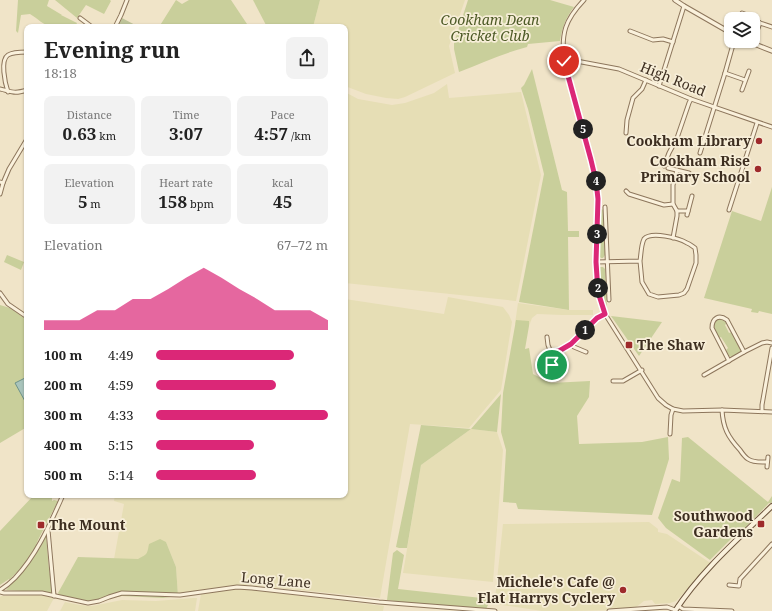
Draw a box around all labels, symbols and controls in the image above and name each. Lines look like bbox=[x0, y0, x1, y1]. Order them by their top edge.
park label: Cookham Dean Cricket Club bbox=[440, 10, 540, 45]
map controls bbox=[724, 12, 760, 48]
button: layers bbox=[724, 12, 760, 48]
text: Evening run bbox=[44, 34, 180, 64]
button: share bbox=[286, 37, 328, 79]
pin bbox=[547, 44, 581, 78]
icon: check bbox=[553, 50, 575, 72]
street label: High Road bbox=[637, 57, 709, 100]
text: 18:18 bbox=[44, 64, 77, 82]
text: Distance bbox=[67, 107, 112, 122]
text: Time bbox=[173, 107, 199, 122]
text: Pace bbox=[271, 107, 295, 122]
pin: 5 bbox=[573, 119, 593, 139]
text: 5 bbox=[580, 121, 586, 136]
text: 0.63 bbox=[63, 122, 96, 145]
text: 3:07 bbox=[169, 122, 203, 145]
text: 4:57 bbox=[254, 122, 288, 145]
text: km bbox=[96, 128, 116, 143]
text: /km bbox=[288, 128, 311, 143]
place label: Cookham Library bbox=[626, 131, 752, 150]
marker: Cookham Library bbox=[754, 136, 764, 146]
place label: Cookham Rise Primary School bbox=[641, 151, 750, 186]
marker: Cookham Rise Primary School bbox=[753, 164, 763, 174]
pin: 4 bbox=[586, 171, 606, 191]
text: 4 bbox=[593, 173, 599, 188]
text: Elevation bbox=[65, 175, 114, 190]
text: Heart rate bbox=[159, 175, 213, 190]
text: kcal bbox=[272, 175, 293, 190]
text: 5 bbox=[78, 190, 88, 213]
text: 158 bbox=[158, 190, 187, 213]
text: 45 bbox=[273, 190, 292, 213]
text: m bbox=[88, 196, 101, 211]
text: bpm bbox=[187, 196, 214, 211]
pin: 3 bbox=[587, 224, 607, 244]
text: 3 bbox=[594, 226, 600, 241]
text: Elevation bbox=[44, 236, 103, 254]
text: 67–72 m bbox=[277, 236, 328, 254]
pin: 2 bbox=[588, 278, 608, 298]
text: 2 bbox=[595, 280, 601, 295]
pin: 1 bbox=[575, 320, 595, 340]
text: 1 bbox=[582, 322, 588, 337]
place label: The Shaw bbox=[637, 335, 705, 354]
marker: The Shaw bbox=[624, 340, 634, 350]
text: 100 m bbox=[44, 346, 82, 364]
text: 4:49 bbox=[108, 346, 134, 364]
pin bbox=[535, 348, 569, 382]
icon: arrive bbox=[541, 354, 563, 376]
text: 200 m bbox=[44, 376, 82, 394]
text: 4:59 bbox=[108, 376, 134, 394]
text: 300 m bbox=[44, 406, 82, 424]
text: 4:33 bbox=[108, 406, 134, 424]
text: 400 m bbox=[44, 436, 82, 454]
text: 5:15 bbox=[108, 436, 134, 454]
text: 500 m bbox=[44, 466, 82, 484]
text: 5:14 bbox=[108, 466, 134, 484]
place label: Southwood Gardens bbox=[674, 506, 753, 541]
place label: The Mount bbox=[49, 515, 126, 534]
marker: Southwood Gardens bbox=[756, 519, 766, 529]
marker: The Mount bbox=[36, 520, 46, 530]
street label: Long Lane bbox=[240, 567, 312, 592]
place label: Michele's Cafe @ Flat Harrys Cyclery bbox=[477, 572, 616, 607]
marker: Michele's Cafe @ Flat Harrys Cyclery bbox=[618, 585, 628, 595]

